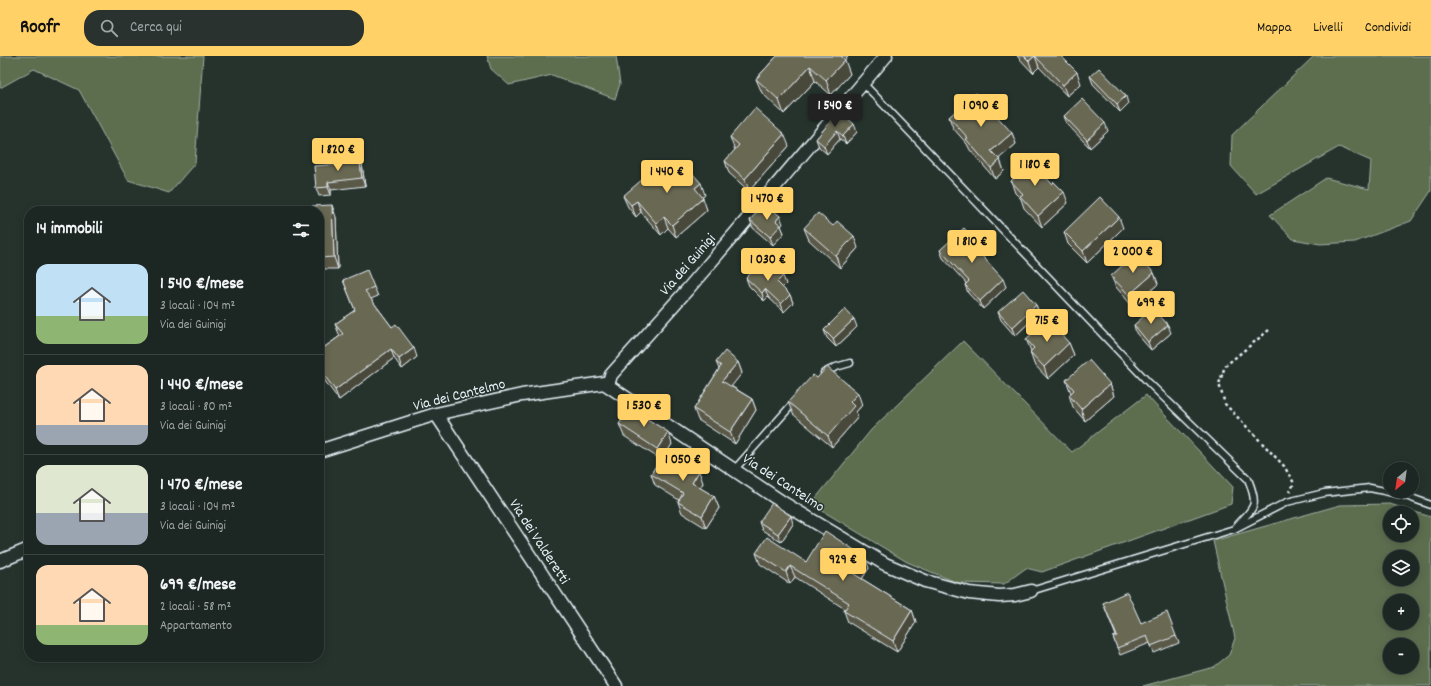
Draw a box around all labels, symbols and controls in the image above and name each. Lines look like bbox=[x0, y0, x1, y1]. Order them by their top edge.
search box bbox=[84, 10, 364, 46]
text: Roofr bbox=[20, 15, 60, 42]
icon: search bbox=[98, 17, 120, 39]
text: Cerca qui bbox=[130, 17, 182, 39]
text: Mappa bbox=[1257, 18, 1291, 38]
text: Livelli bbox=[1313, 18, 1343, 38]
text: Condividi bbox=[1365, 18, 1411, 38]
pin: 1 540 € bbox=[798, 94, 872, 128]
pin: 1 090 € bbox=[944, 94, 1018, 128]
text: 1 540 € bbox=[818, 97, 852, 116]
text: 1 090 € bbox=[963, 97, 999, 116]
pin: 1 820 € bbox=[301, 138, 375, 172]
text: 1 820 € bbox=[321, 141, 355, 160]
pin: 1 180 € bbox=[998, 153, 1072, 187]
text: 1 180 € bbox=[1019, 156, 1051, 175]
pin: 1 440 € bbox=[630, 160, 704, 194]
text: 1 440 € bbox=[650, 163, 684, 182]
pin: 1 470 € bbox=[730, 187, 804, 221]
text: 1 470 € bbox=[750, 190, 784, 209]
text: 14 immobili bbox=[36, 218, 102, 242]
icon: filters bbox=[290, 219, 312, 241]
street label: Via dei Guinigi bbox=[655, 229, 722, 301]
pin: 1 810 € bbox=[935, 230, 1009, 264]
text: 1 810 € bbox=[956, 233, 988, 252]
pin: 2 000 € bbox=[1096, 240, 1170, 274]
text: 2 000 € bbox=[1113, 243, 1153, 262]
pin: 1 030 € bbox=[731, 248, 805, 282]
text: 1 030 € bbox=[750, 251, 786, 270]
text: 1 540 €/mese bbox=[160, 273, 244, 297]
icon: home bbox=[68, 280, 116, 328]
pin: 699 € bbox=[1123, 291, 1179, 325]
text: 699 € bbox=[1137, 294, 1165, 313]
text: 3 locali · 104 m² bbox=[160, 297, 235, 316]
pin: 715 € bbox=[1019, 309, 1075, 343]
text: 715 € bbox=[1035, 312, 1059, 331]
text: Via dei Guinigi bbox=[160, 316, 226, 335]
text: 1 440 €/mese bbox=[160, 374, 243, 398]
street label: Via dei Cantelmo bbox=[411, 374, 508, 418]
icon: home bbox=[68, 381, 116, 429]
pin: 1 530 € bbox=[607, 394, 681, 428]
text: 1 530 € bbox=[627, 397, 661, 416]
text: 3 locali · 80 m² bbox=[160, 398, 232, 417]
text: Via dei Guinigi bbox=[160, 417, 226, 436]
pin: 1 050 € bbox=[646, 448, 720, 482]
street label: Via dei Cantelmo bbox=[737, 449, 829, 519]
text: 1 050 € bbox=[665, 451, 701, 470]
north arrow bbox=[1383, 462, 1419, 498]
map controls bbox=[1383, 462, 1419, 674]
text: 1 470 €/mese bbox=[160, 474, 242, 498]
icon: home bbox=[68, 481, 116, 529]
street label: Via dei Valderetti bbox=[502, 495, 574, 589]
text: 3 locali · 104 m² bbox=[160, 498, 235, 517]
button: locate bbox=[1383, 506, 1419, 542]
text: Via dei Guinigi bbox=[160, 517, 226, 536]
pin: 929 € bbox=[815, 548, 871, 582]
button: layers bbox=[1383, 550, 1419, 586]
text: 929 € bbox=[829, 551, 857, 570]
text: 699 €/mese bbox=[160, 574, 236, 598]
icon: home bbox=[68, 581, 116, 629]
button: + bbox=[1383, 594, 1419, 630]
text: 2 locali · 58 m² bbox=[160, 598, 231, 617]
text: Appartamento bbox=[160, 617, 232, 636]
button: − bbox=[1383, 638, 1419, 674]

